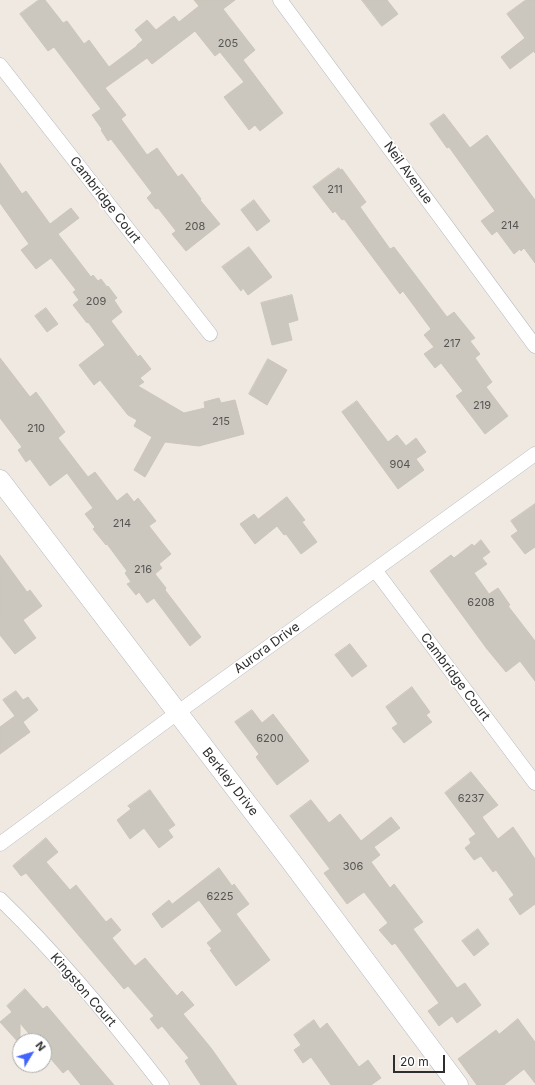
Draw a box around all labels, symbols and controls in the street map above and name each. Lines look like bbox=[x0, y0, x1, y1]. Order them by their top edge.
house number: 205 bbox=[218, 37, 238, 51]
street label: Neil Avenue bbox=[380, 139, 436, 207]
street label: Cambridge Court bbox=[66, 153, 144, 247]
house number: 211 bbox=[327, 183, 343, 197]
house number: 214 bbox=[501, 219, 519, 233]
house number: 208 bbox=[185, 220, 205, 234]
house number: 209 bbox=[86, 295, 106, 309]
house number: 217 bbox=[443, 337, 461, 351]
house number: 219 bbox=[473, 399, 491, 413]
house number: 215 bbox=[212, 415, 230, 429]
house number: 210 bbox=[27, 422, 45, 436]
house number: 904 bbox=[390, 458, 410, 472]
house number: 214 bbox=[113, 517, 131, 531]
house number: 216 bbox=[134, 563, 152, 577]
house number: 6208 bbox=[467, 596, 495, 610]
street label: Aurora Drive bbox=[231, 619, 303, 677]
street label: Cambridge Court bbox=[417, 630, 493, 724]
house number: 6200 bbox=[256, 732, 284, 746]
street label: Berkley Drive bbox=[199, 745, 261, 819]
house number: 6237 bbox=[458, 792, 484, 806]
house number: 306 bbox=[343, 860, 363, 874]
house number: 6225 bbox=[207, 890, 233, 904]
street label: Kingston Court bbox=[47, 950, 119, 1030]
north arrow bbox=[12, 1033, 52, 1073]
text: N bbox=[33, 1039, 49, 1054]
scale bar bbox=[395, 1047, 447, 1073]
text: 20 m bbox=[400, 1054, 429, 1069]

